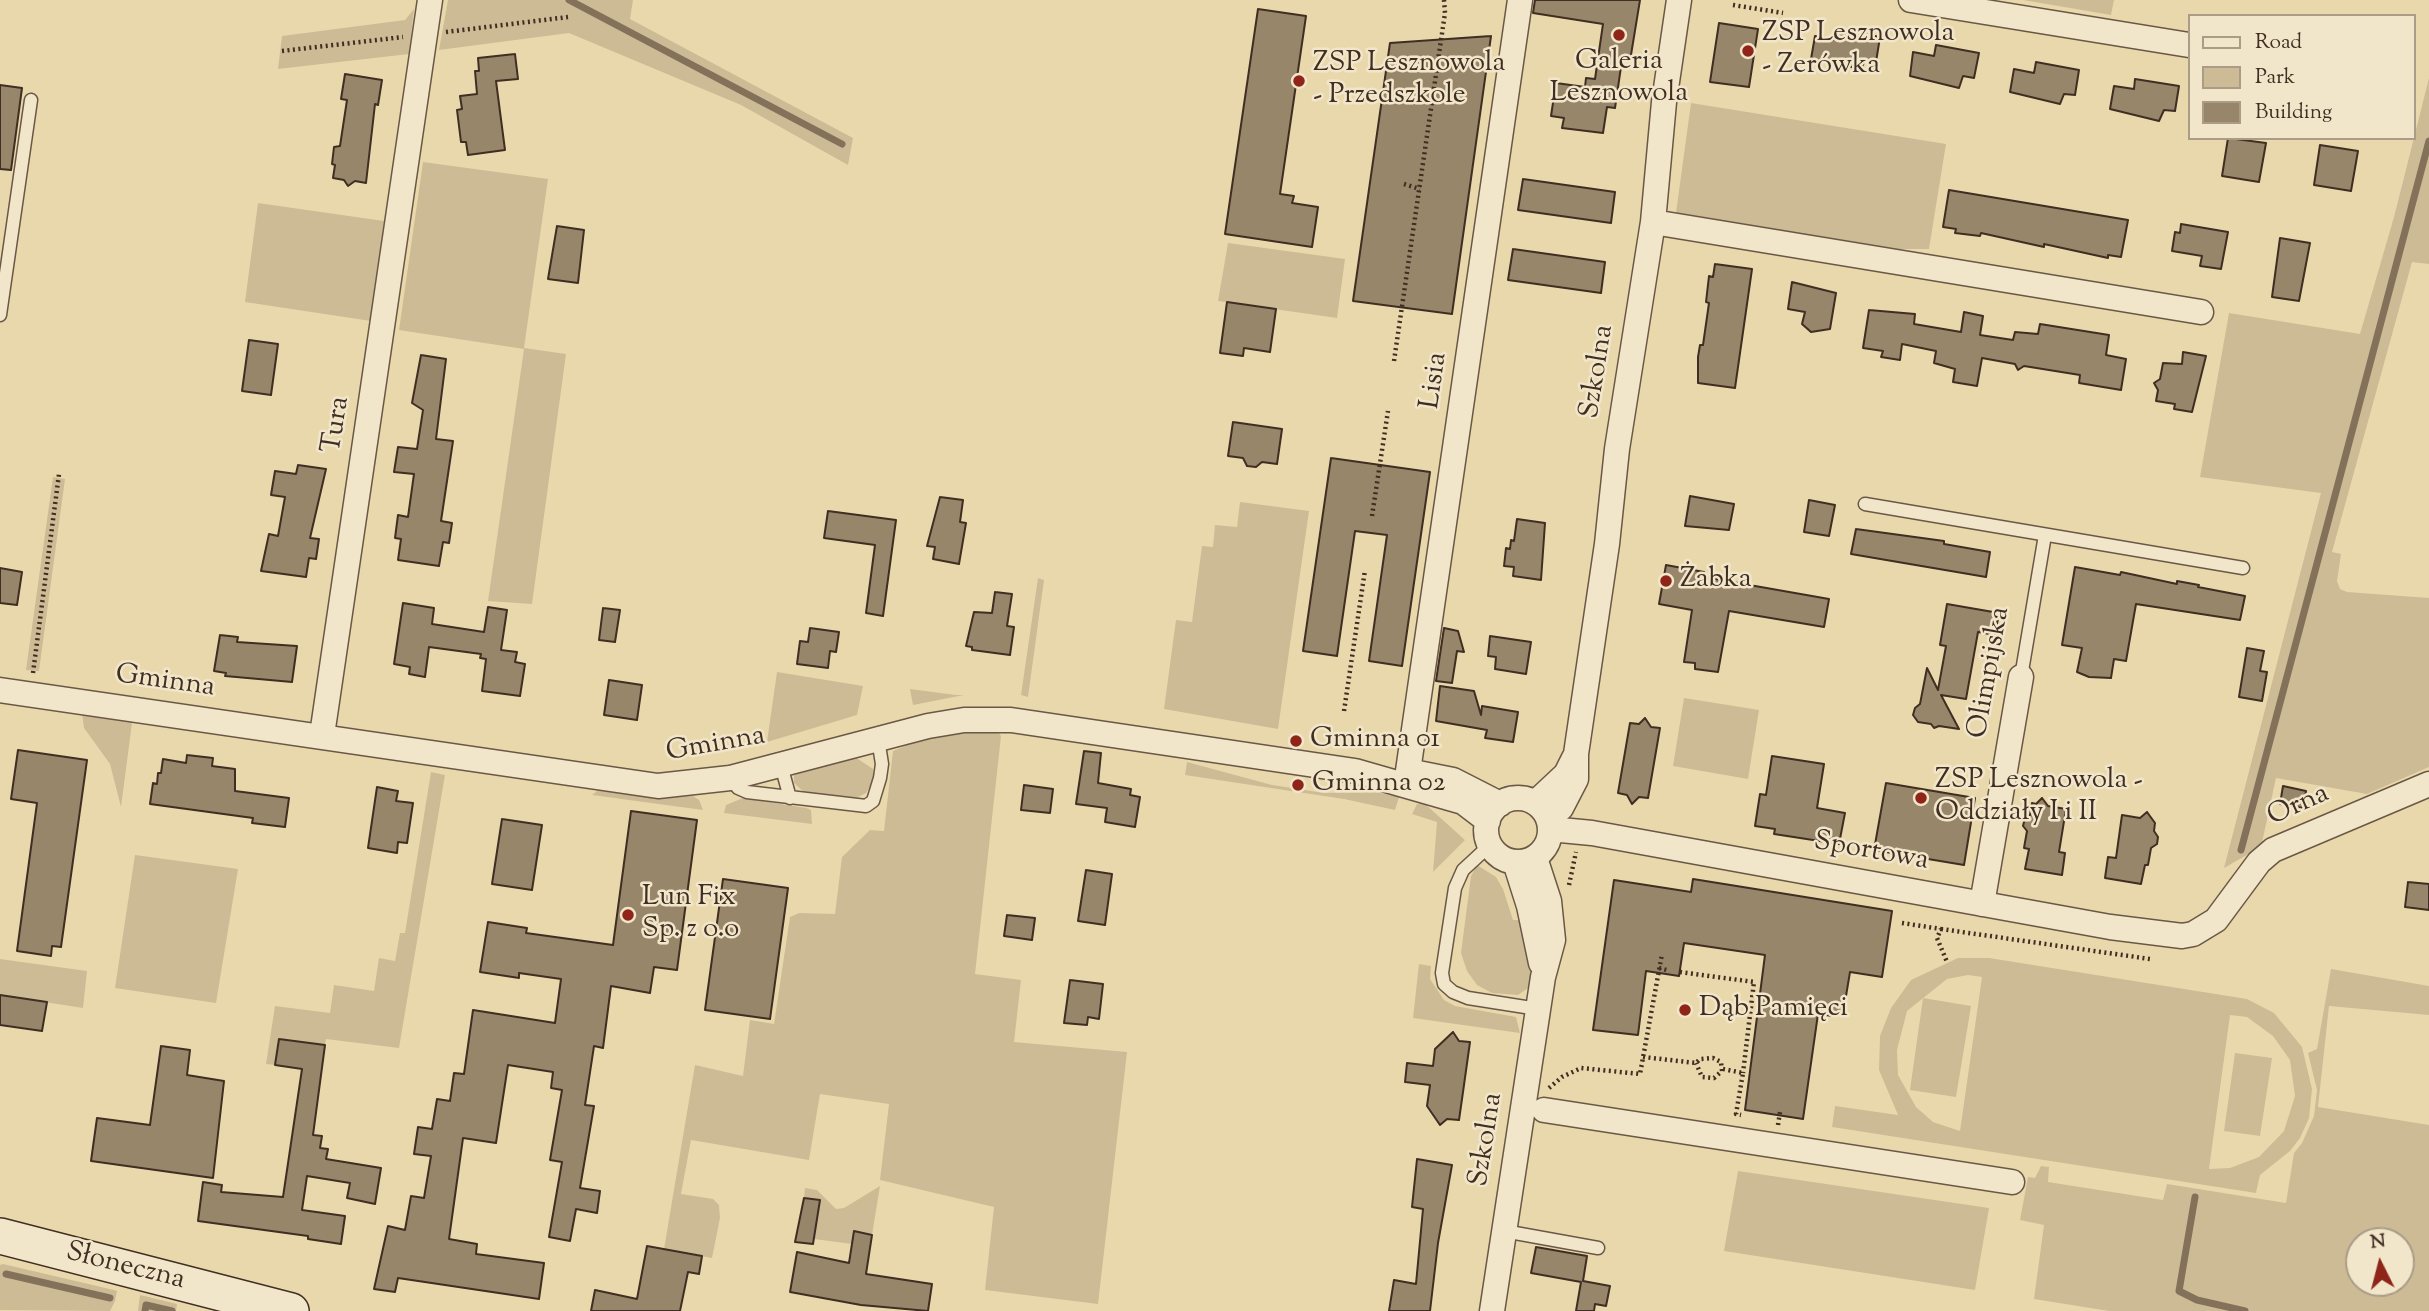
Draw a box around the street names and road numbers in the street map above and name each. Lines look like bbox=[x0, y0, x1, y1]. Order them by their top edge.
street label: Szkolna bbox=[1575, 323, 1623, 421]
street label: Lisia bbox=[1415, 351, 1457, 411]
street label: Tura bbox=[317, 394, 359, 456]
street label: Olimpijska bbox=[1963, 605, 2019, 741]
street label: Gminna bbox=[113, 659, 217, 707]
street label: Gminna bbox=[664, 721, 768, 771]
street label: Orna bbox=[2263, 779, 2335, 835]
street label: Sportowa bbox=[1811, 826, 1931, 880]
street label: Szkolna bbox=[1464, 1091, 1512, 1189]
street label: Słoneczna bbox=[62, 1237, 188, 1299]

